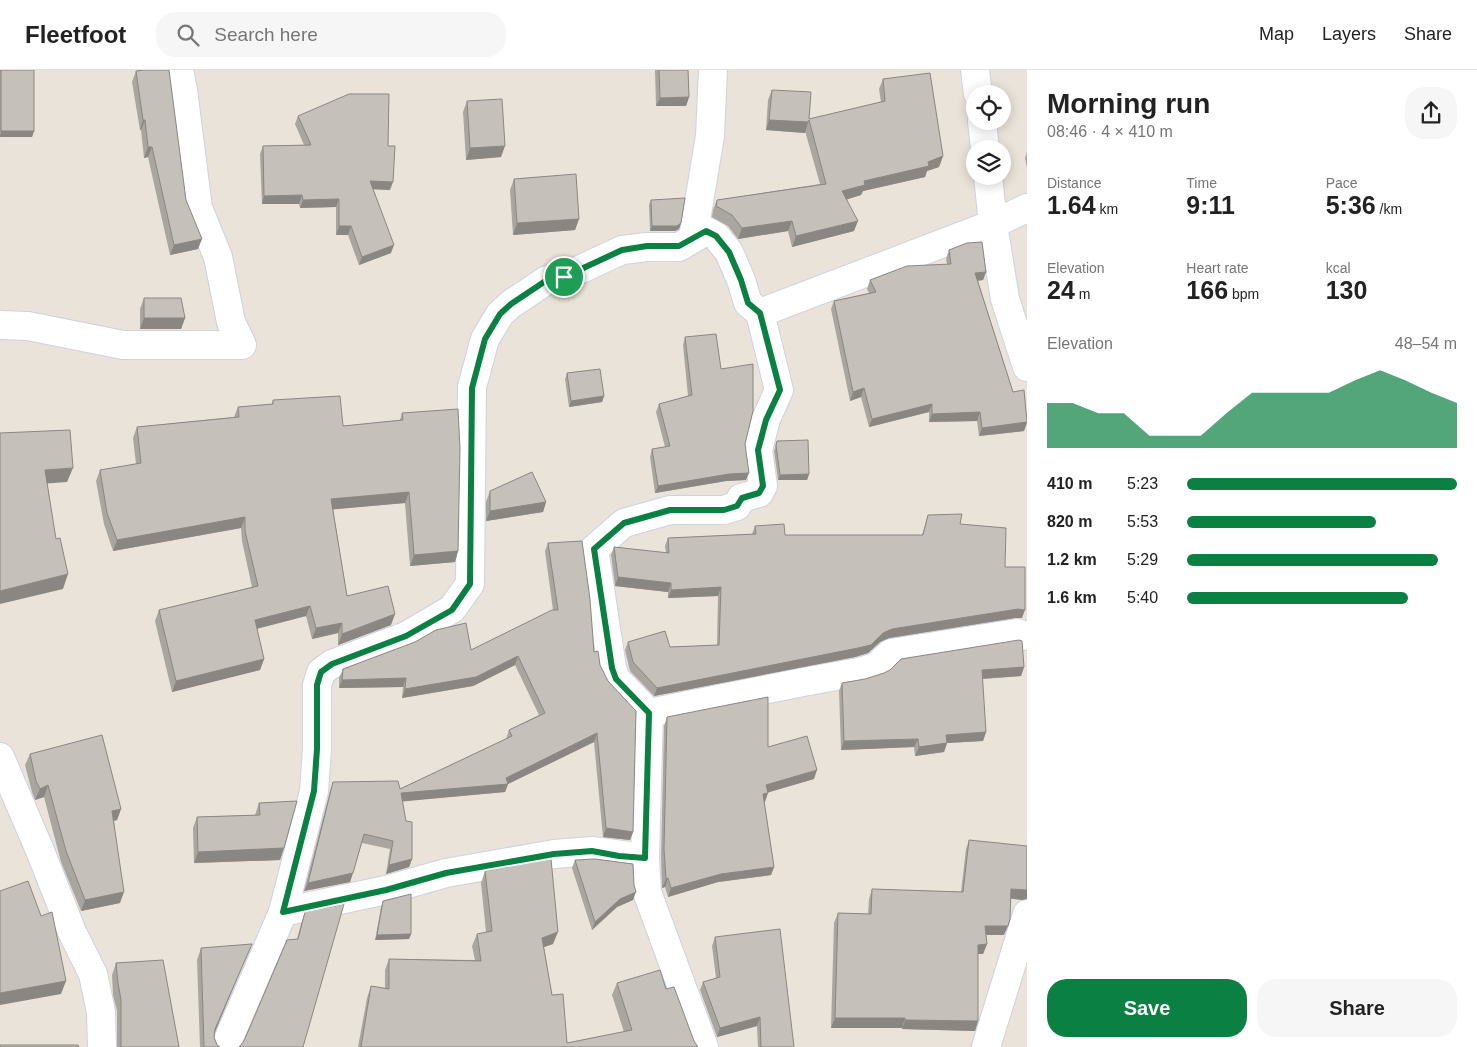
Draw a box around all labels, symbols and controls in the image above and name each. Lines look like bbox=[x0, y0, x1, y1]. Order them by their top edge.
search box bbox=[156, 12, 506, 57]
text: Fleetfoot bbox=[25, 21, 126, 48]
icon: search bbox=[174, 21, 202, 49]
text: Search here bbox=[214, 24, 318, 45]
text: Map bbox=[1259, 24, 1294, 44]
text: Layers bbox=[1322, 24, 1376, 44]
text: Share bbox=[1404, 24, 1452, 44]
map controls bbox=[966, 85, 1011, 185]
button: locate bbox=[966, 85, 1011, 130]
button: share bbox=[1405, 87, 1457, 139]
text: Morning run bbox=[1047, 88, 1210, 119]
text: 08:46 · 4 × 410 m bbox=[1047, 123, 1173, 140]
button: layers bbox=[966, 140, 1011, 185]
text: Distance bbox=[1047, 175, 1101, 191]
text: Time bbox=[1186, 175, 1217, 191]
text: Pace bbox=[1326, 175, 1358, 191]
text: 1.64 bbox=[1047, 191, 1096, 219]
text: 9:11 bbox=[1186, 191, 1235, 219]
text: 5:36 bbox=[1326, 191, 1376, 219]
text: km bbox=[1096, 201, 1118, 217]
text: /km bbox=[1376, 201, 1402, 217]
pin bbox=[543, 256, 585, 298]
text: Elevation bbox=[1047, 260, 1105, 276]
text: Heart rate bbox=[1186, 260, 1249, 276]
text: kcal bbox=[1326, 260, 1351, 276]
icon: arrive bbox=[550, 263, 578, 291]
text: 24 bbox=[1047, 276, 1075, 304]
text: 166 bbox=[1186, 276, 1228, 304]
text: 130 bbox=[1326, 276, 1367, 304]
text: m bbox=[1075, 286, 1090, 302]
text: bpm bbox=[1228, 286, 1259, 302]
text: Elevation bbox=[1047, 335, 1113, 352]
text: 48–54 m bbox=[1395, 335, 1457, 352]
text: 410 m bbox=[1047, 475, 1092, 492]
text: 5:23 bbox=[1127, 475, 1158, 492]
text: 820 m bbox=[1047, 513, 1092, 530]
text: 5:53 bbox=[1127, 513, 1158, 530]
text: 1.2 km bbox=[1047, 551, 1097, 568]
text: 5:29 bbox=[1127, 551, 1158, 568]
text: 1.6 km bbox=[1047, 589, 1097, 606]
text: 5:40 bbox=[1127, 589, 1158, 606]
button: Save bbox=[1047, 979, 1247, 1037]
button: Share bbox=[1257, 979, 1457, 1037]

